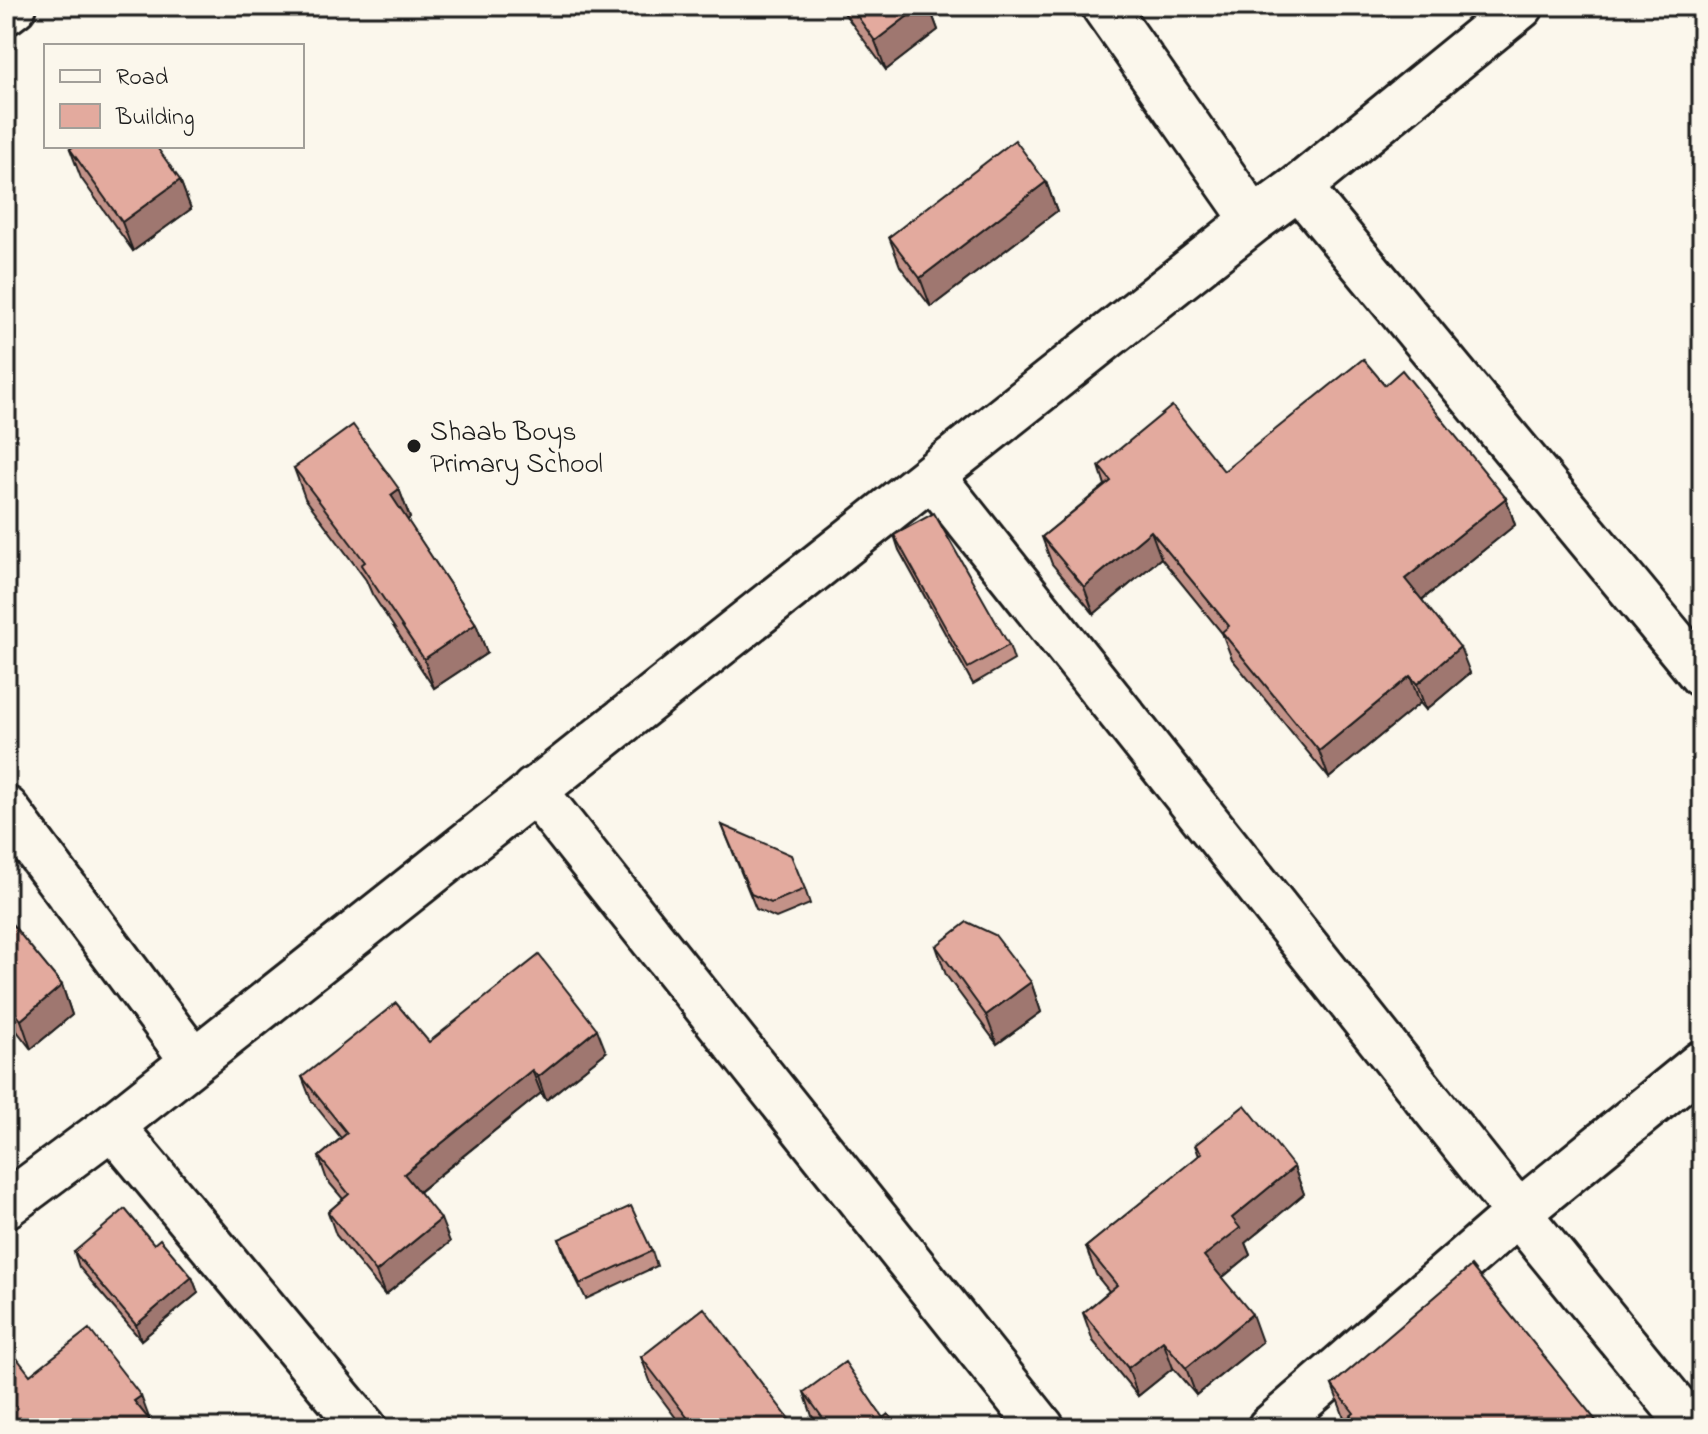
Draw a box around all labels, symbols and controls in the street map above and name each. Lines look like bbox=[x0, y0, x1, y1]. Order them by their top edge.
legend bbox=[44, 44, 304, 148]
text: Road bbox=[116, 61, 169, 96]
text: Building bbox=[115, 101, 195, 136]
place label: Shaab Boys Primary School bbox=[430, 413, 603, 486]
marker: Shaab Boys Primary School bbox=[405, 437, 423, 455]

